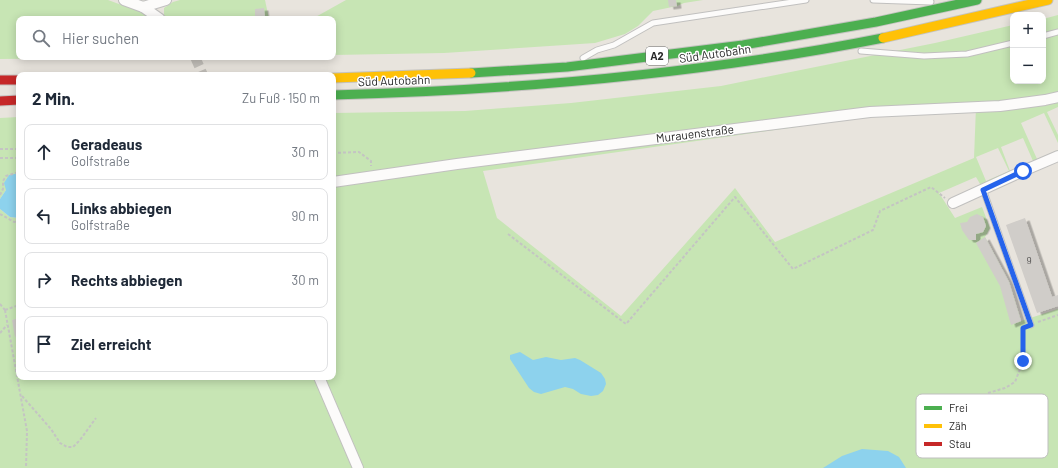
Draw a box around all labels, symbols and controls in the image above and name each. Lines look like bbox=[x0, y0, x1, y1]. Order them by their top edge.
map controls bbox=[1010, 12, 1046, 84]
button: + bbox=[1010, 12, 1046, 48]
search box bbox=[16, 16, 336, 60]
icon: search bbox=[30, 27, 52, 49]
text: Hier suchen bbox=[62, 29, 139, 47]
street label: Süd Autobahn bbox=[678, 41, 752, 65]
road number: A2 bbox=[646, 47, 668, 65]
button: − bbox=[1010, 48, 1046, 84]
street label: Süd Autobahn bbox=[357, 72, 430, 88]
text: 2 Min. bbox=[32, 88, 75, 108]
text: Zu Fuß · 150 m bbox=[242, 90, 320, 106]
street label: Murauenstraße bbox=[655, 121, 735, 145]
text: Geradeaus bbox=[71, 135, 142, 153]
icon: ahead bbox=[33, 141, 55, 163]
text: 30 m bbox=[292, 144, 319, 160]
text: Golfstraße bbox=[71, 153, 130, 169]
route start bbox=[1014, 162, 1032, 180]
text: Links abbiegen bbox=[71, 199, 172, 217]
icon: left bbox=[33, 205, 55, 227]
text: 90 m bbox=[292, 208, 319, 224]
text: Golfstraße bbox=[71, 217, 130, 233]
house number: 9 bbox=[1026, 254, 1032, 266]
icon: right bbox=[33, 269, 55, 291]
text: Rechts abbiegen bbox=[71, 271, 182, 289]
text: 30 m bbox=[292, 272, 319, 288]
icon: arrive bbox=[33, 333, 55, 355]
text: Ziel erreicht bbox=[71, 335, 152, 353]
route end bbox=[1014, 352, 1032, 370]
legend bbox=[916, 394, 1048, 458]
text: Frei bbox=[949, 401, 968, 414]
text: Zäh bbox=[949, 419, 967, 432]
text: Stau bbox=[949, 437, 971, 450]

